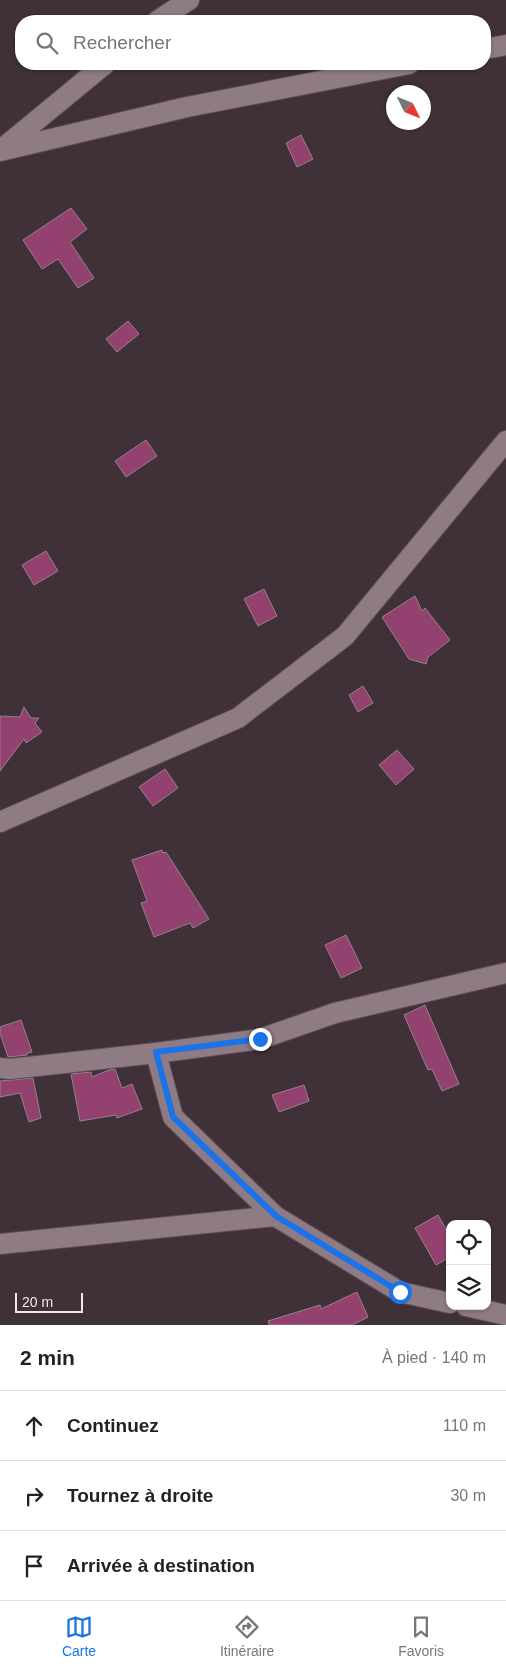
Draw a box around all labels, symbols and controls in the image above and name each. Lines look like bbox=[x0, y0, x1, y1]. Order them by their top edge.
search box bbox=[15, 15, 491, 70]
icon: search bbox=[33, 29, 61, 57]
text: Rechercher bbox=[73, 32, 171, 53]
north arrow bbox=[386, 85, 431, 130]
route end bbox=[249, 1028, 272, 1051]
map controls bbox=[446, 1220, 491, 1310]
button: locate bbox=[446, 1220, 491, 1265]
button: layers bbox=[446, 1265, 491, 1310]
route start bbox=[389, 1281, 412, 1304]
scale bar bbox=[15, 1290, 82, 1313]
text: 20 m bbox=[22, 1294, 53, 1310]
text: 2 min bbox=[20, 1346, 75, 1369]
text: À pied · 140 m bbox=[382, 1349, 486, 1366]
icon: ahead bbox=[20, 1412, 48, 1440]
text: Continuez bbox=[67, 1415, 159, 1436]
text: 110 m bbox=[443, 1417, 486, 1434]
icon: right bbox=[20, 1482, 48, 1510]
text: Tournez à droite bbox=[67, 1485, 213, 1506]
text: 30 m bbox=[450, 1487, 486, 1504]
icon: arrive bbox=[20, 1552, 48, 1580]
text: Arrivée à destination bbox=[67, 1555, 255, 1576]
tab: Carte bbox=[62, 1613, 96, 1659]
tab: Itinéraire bbox=[220, 1613, 274, 1659]
tab: Favoris bbox=[398, 1613, 444, 1659]

